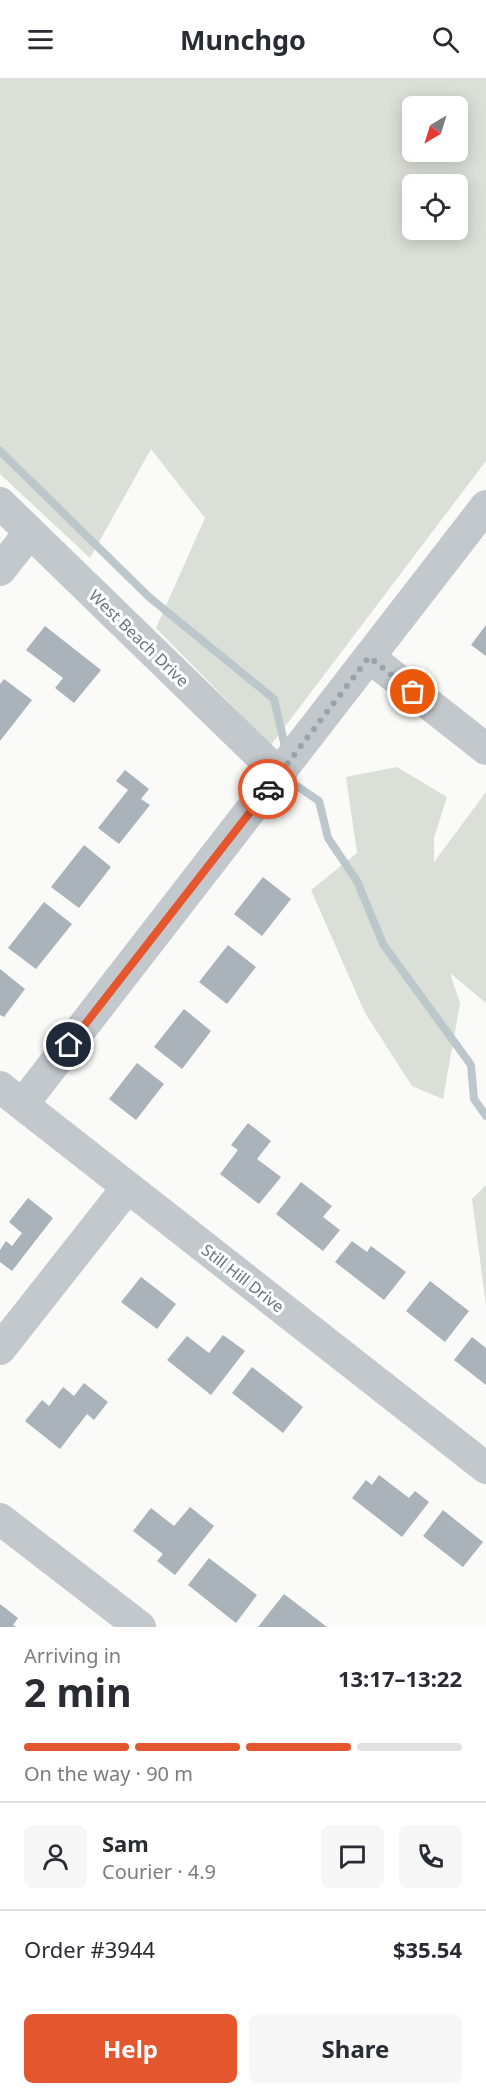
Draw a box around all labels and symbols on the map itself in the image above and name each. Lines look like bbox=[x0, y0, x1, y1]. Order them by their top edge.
north arrow bbox=[402, 96, 468, 162]
street label: West Beach Drive bbox=[84, 585, 194, 691]
pin bbox=[387, 666, 438, 717]
courier bbox=[238, 759, 298, 819]
pin bbox=[43, 1019, 94, 1070]
street label: Still Hill Drive bbox=[197, 1239, 289, 1317]

